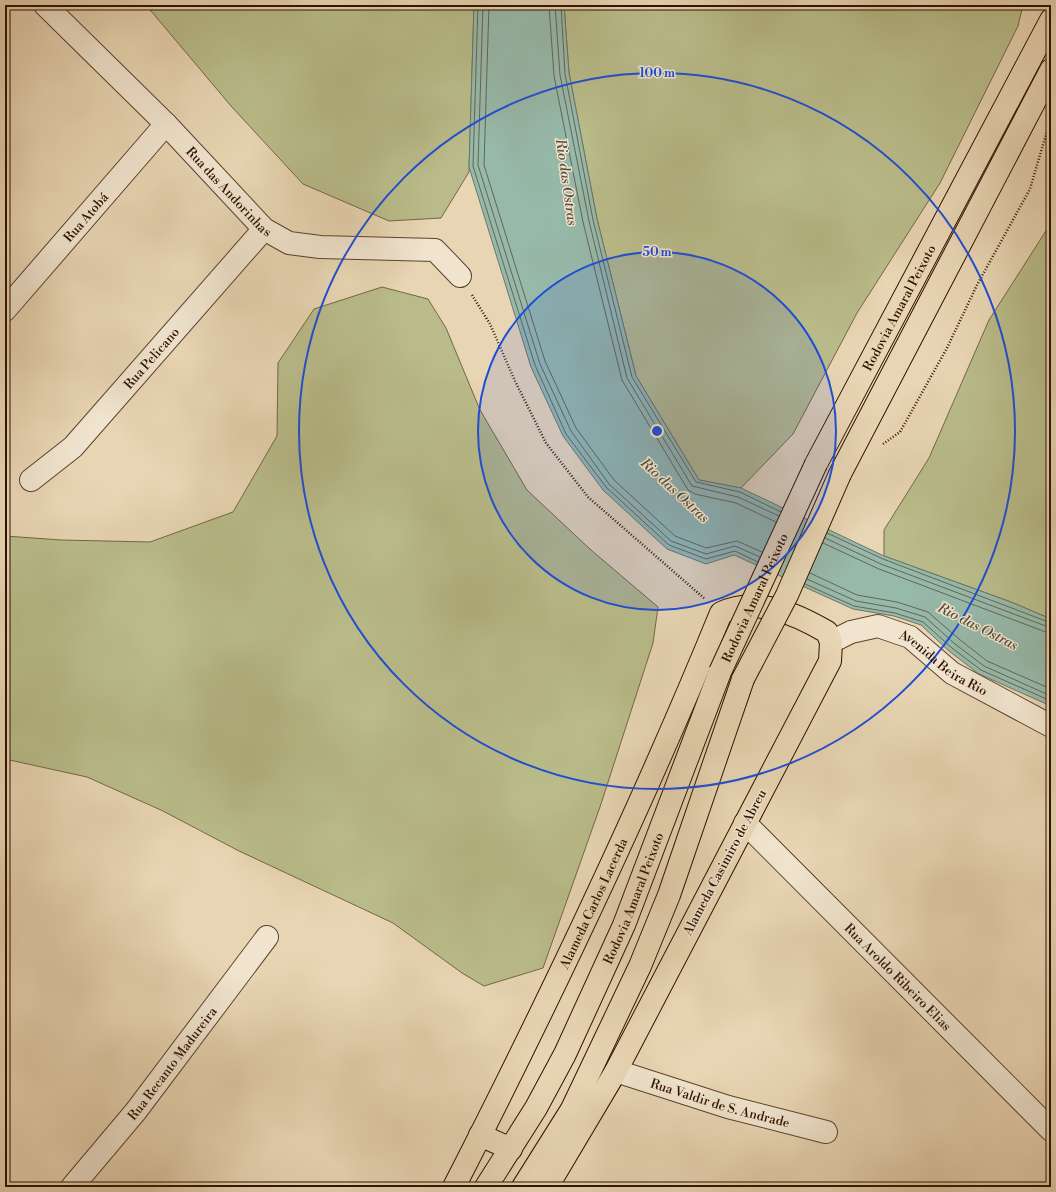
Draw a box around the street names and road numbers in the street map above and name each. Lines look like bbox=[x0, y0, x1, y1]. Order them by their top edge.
street label: Rua das Andorinhas bbox=[182, 144, 274, 241]
street label: Rua Atobá bbox=[60, 189, 112, 246]
street label: Rodovia Amaral Peixoto bbox=[860, 242, 940, 374]
street label: Rua Pelicano bbox=[121, 324, 183, 393]
street label: Rodovia Amaral Peixoto bbox=[719, 531, 792, 665]
street label: Avenida Beira Rio bbox=[896, 627, 990, 700]
street label: Alameda Casimiro de Abreu bbox=[679, 786, 770, 939]
street label: Rodovia Amaral Peixoto bbox=[600, 830, 667, 967]
street label: Alameda Carlos Lacerda bbox=[556, 836, 632, 972]
street label: Rua Aroldo Ribeiro Elias bbox=[841, 920, 955, 1035]
street label: Rua Recanto Madureira bbox=[125, 1004, 221, 1124]
street label: Rua Valdir de S. Andrade bbox=[648, 1076, 792, 1132]

